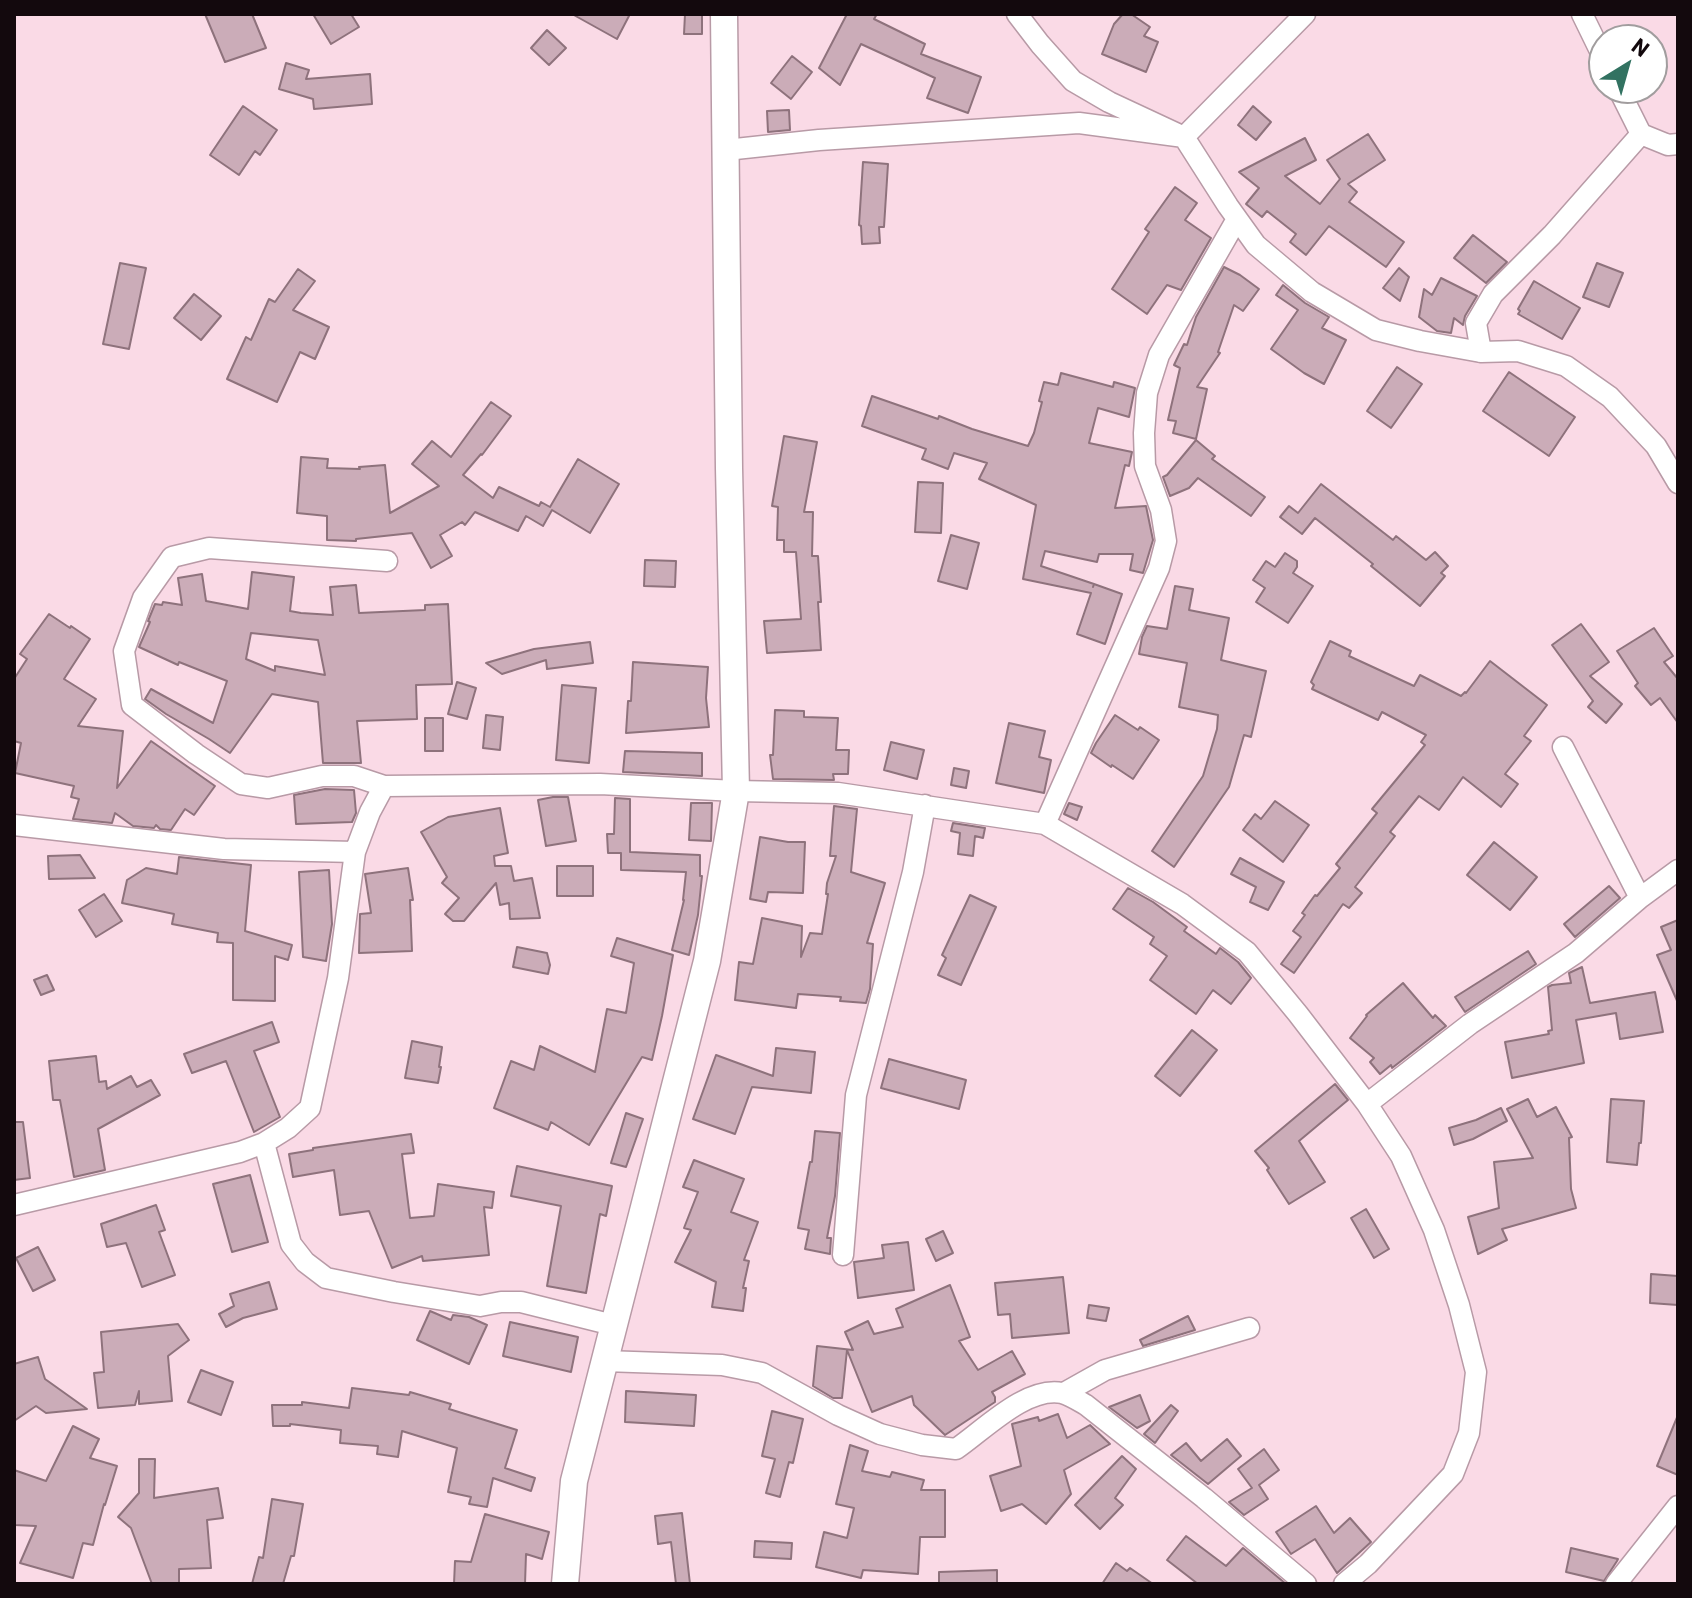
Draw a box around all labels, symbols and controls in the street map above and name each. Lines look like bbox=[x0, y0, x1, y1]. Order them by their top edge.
north arrow bbox=[1588, 24, 1668, 104]
text: N bbox=[1628, 32, 1655, 61]

